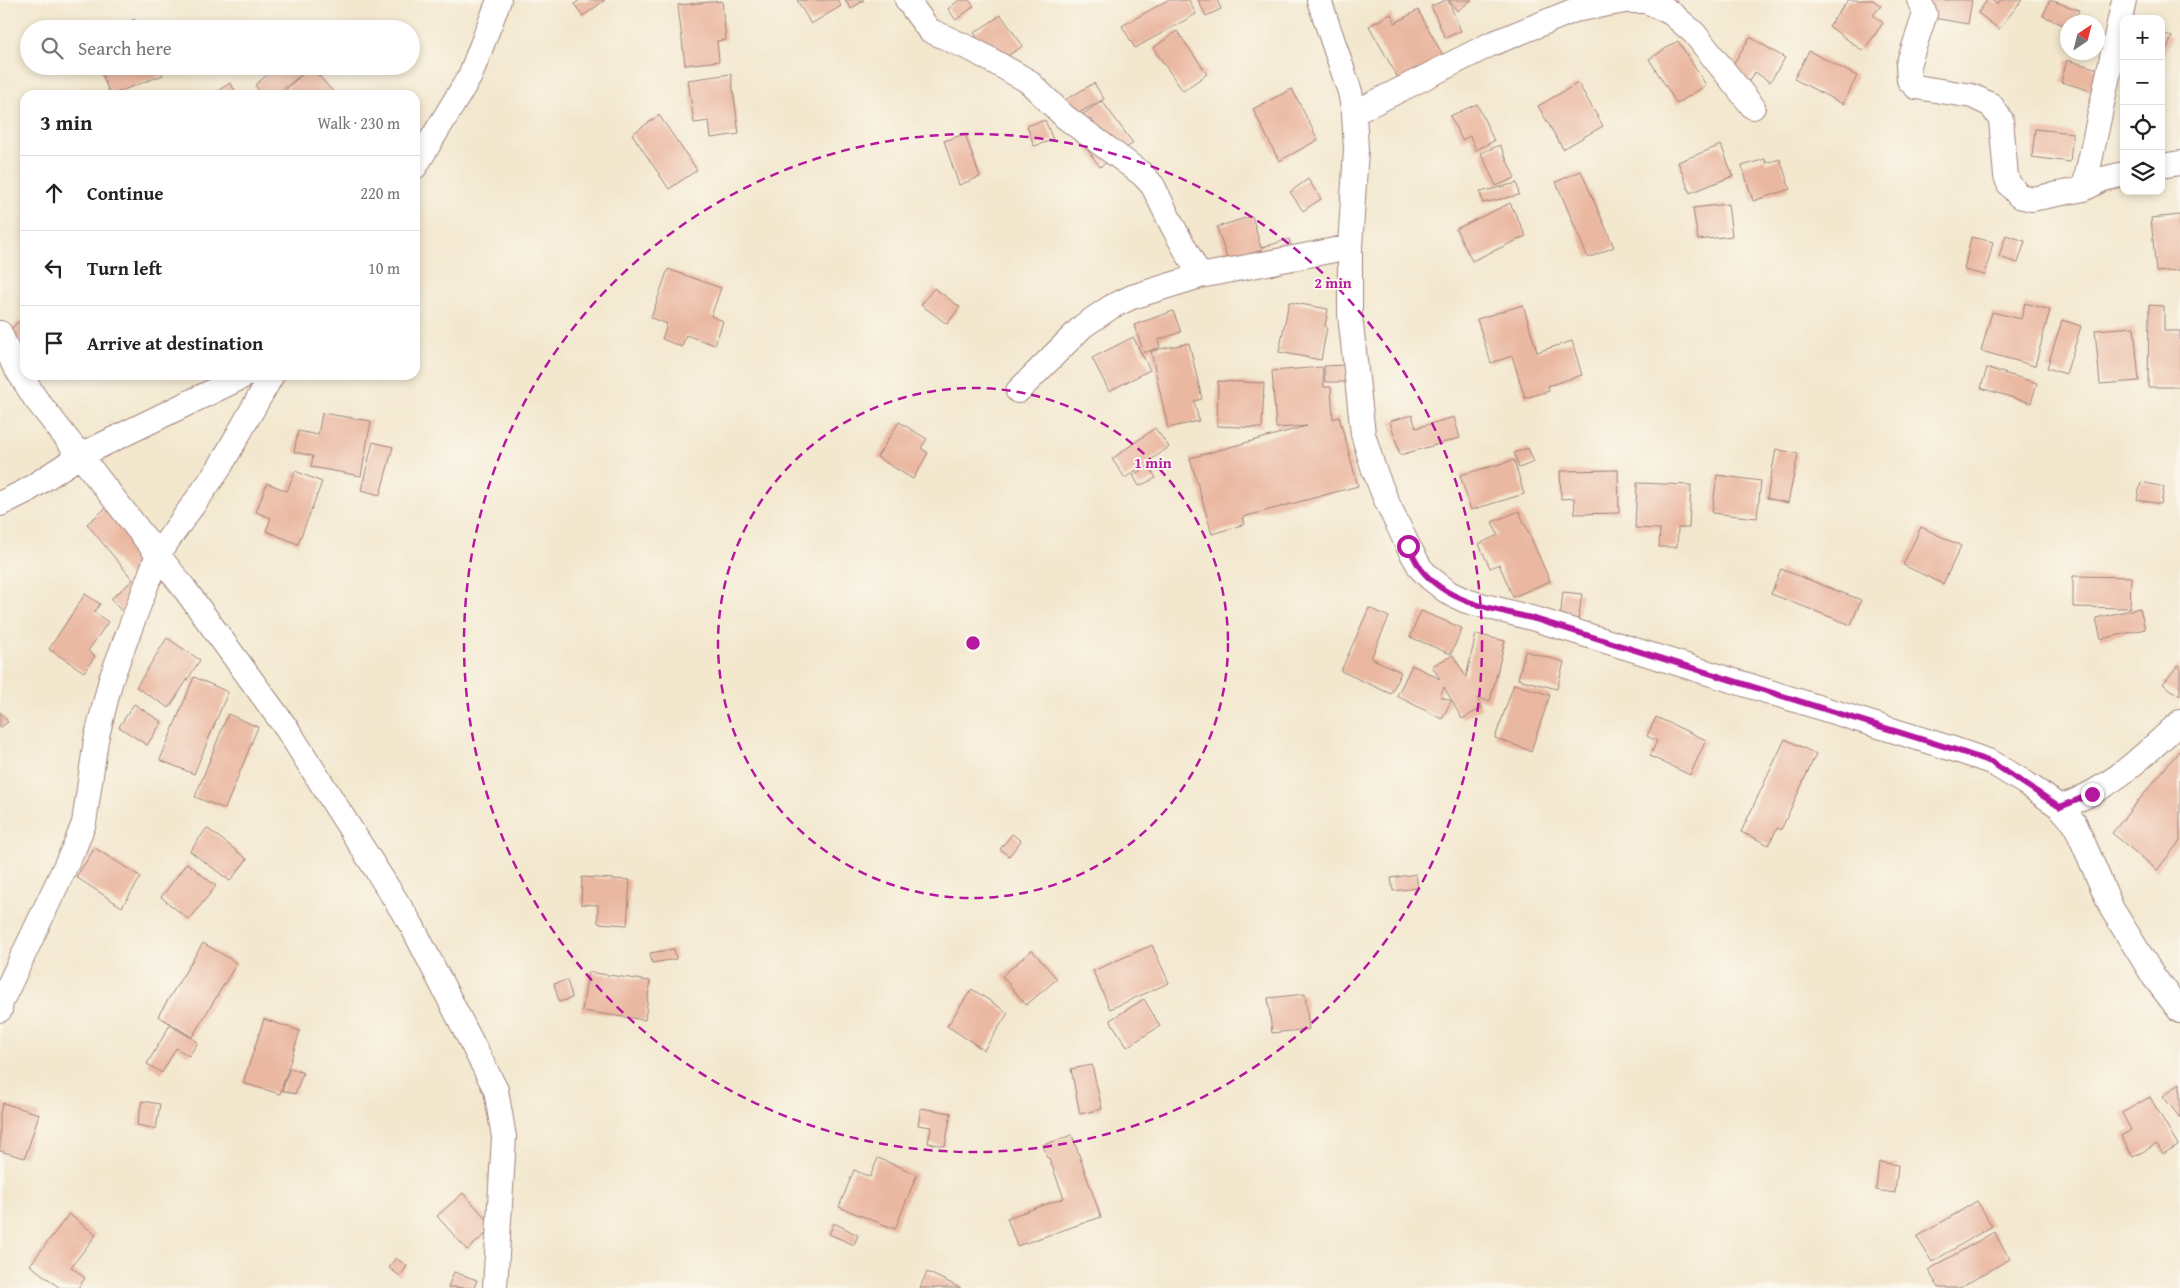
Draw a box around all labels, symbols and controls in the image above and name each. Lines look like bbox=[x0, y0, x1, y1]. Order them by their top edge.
north arrow bbox=[2060, 15, 2105, 60]
map controls bbox=[2120, 15, 2165, 195]
button: + bbox=[2120, 15, 2165, 60]
search box bbox=[20, 20, 420, 75]
icon: search bbox=[38, 34, 66, 62]
text: Search here bbox=[78, 34, 172, 62]
button: − bbox=[2120, 60, 2165, 105]
button: locate bbox=[2120, 105, 2165, 150]
text: 3 min bbox=[40, 107, 92, 138]
text: Walk · 230 m bbox=[317, 111, 400, 135]
button: layers bbox=[2120, 150, 2165, 195]
icon: ahead bbox=[40, 179, 68, 207]
text: Continue bbox=[87, 179, 164, 207]
text: 220 m bbox=[360, 181, 400, 205]
icon: left bbox=[40, 254, 68, 282]
text: Turn left bbox=[87, 254, 162, 282]
text: 10 m bbox=[368, 256, 400, 280]
text: 2 min bbox=[1314, 272, 1352, 293]
icon: arrive bbox=[40, 329, 68, 357]
text: Arrive at destination bbox=[87, 329, 263, 357]
text: 1 min bbox=[1134, 452, 1172, 473]
route start bbox=[1397, 535, 1420, 558]
centre of rings bbox=[964, 634, 982, 652]
route end bbox=[2081, 783, 2104, 806]

